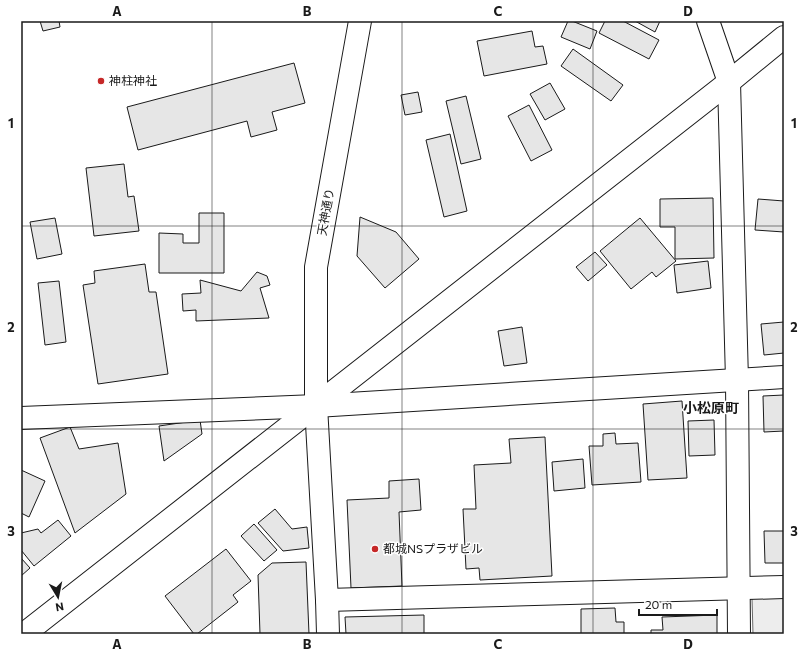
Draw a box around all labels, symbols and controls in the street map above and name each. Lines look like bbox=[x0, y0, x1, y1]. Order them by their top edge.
text: A bbox=[112, 3, 122, 19]
text: B bbox=[303, 3, 312, 19]
text: C bbox=[494, 3, 503, 19]
text: D bbox=[683, 3, 693, 19]
place label: 神柱神社 bbox=[109, 73, 157, 87]
marker: 神柱神社 bbox=[96, 76, 106, 86]
text: 1 bbox=[8, 115, 14, 131]
text: 1 bbox=[791, 115, 797, 131]
street label: 天神通り bbox=[314, 187, 336, 237]
text: 2 bbox=[7, 319, 15, 335]
text: 2 bbox=[790, 319, 798, 335]
district label: 小松原町 bbox=[683, 399, 739, 416]
text: 3 bbox=[7, 523, 15, 539]
text: 3 bbox=[790, 523, 798, 539]
place label: 都城NSプラザビル bbox=[383, 541, 483, 555]
marker: 都城NSプラザビル bbox=[370, 544, 380, 554]
north arrow bbox=[38, 577, 78, 617]
scale bar bbox=[639, 591, 717, 617]
text: 20 m bbox=[645, 597, 672, 611]
text: N bbox=[55, 600, 65, 614]
text: A bbox=[112, 636, 122, 652]
text: B bbox=[303, 636, 312, 652]
text: C bbox=[494, 636, 503, 652]
text: D bbox=[683, 636, 693, 652]

